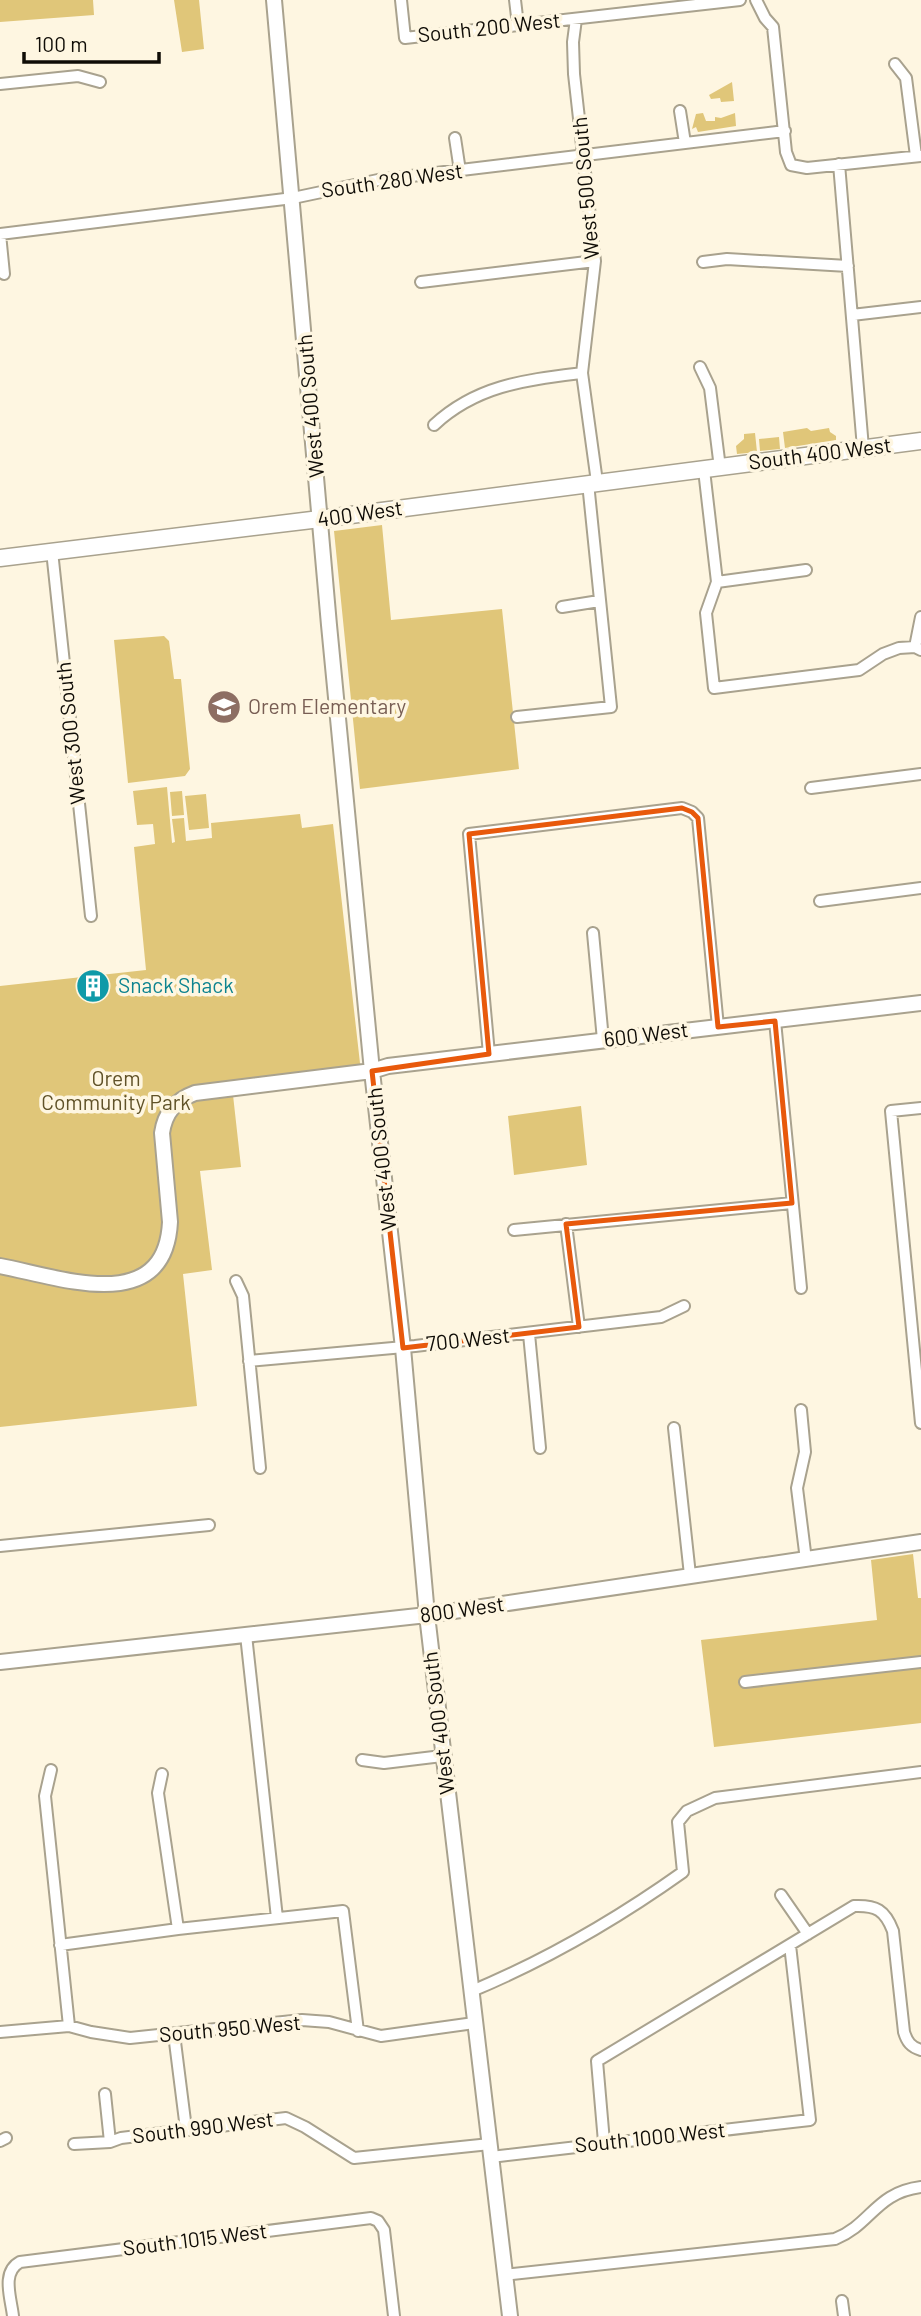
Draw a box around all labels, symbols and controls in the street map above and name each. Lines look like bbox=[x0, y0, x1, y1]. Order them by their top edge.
street label: South 200 West bbox=[416, 7, 561, 46]
scale bar bbox=[24, 21, 159, 65]
text: 100 m bbox=[35, 31, 88, 56]
street label: West 500 South bbox=[566, 116, 603, 260]
street label: South 280 West bbox=[319, 157, 464, 202]
street label: West 400 South bbox=[291, 333, 328, 479]
street label: South 400 West bbox=[747, 431, 893, 474]
street label: 400 West bbox=[316, 494, 404, 531]
street label: West 300 South bbox=[50, 661, 89, 806]
school or university icon: Orem Elementary bbox=[205, 688, 243, 726]
place label: Orem Elementary bbox=[248, 693, 406, 718]
building icon: Snack Shack bbox=[74, 967, 112, 1005]
place label: Snack Shack bbox=[118, 972, 234, 997]
street label: 600 West bbox=[602, 1016, 689, 1051]
park label: Orem Community Park bbox=[41, 1065, 191, 1114]
street label: West 400 South bbox=[361, 1086, 400, 1232]
street label: 700 West bbox=[425, 1322, 511, 1355]
street label: 800 West bbox=[418, 1590, 506, 1627]
street label: West 400 South bbox=[416, 1650, 459, 1796]
street label: South 950 West bbox=[158, 2009, 302, 2046]
street label: South 990 West bbox=[131, 2105, 275, 2148]
street label: South 1000 West bbox=[573, 2116, 726, 2157]
street label: South 1015 West bbox=[121, 2217, 268, 2260]

